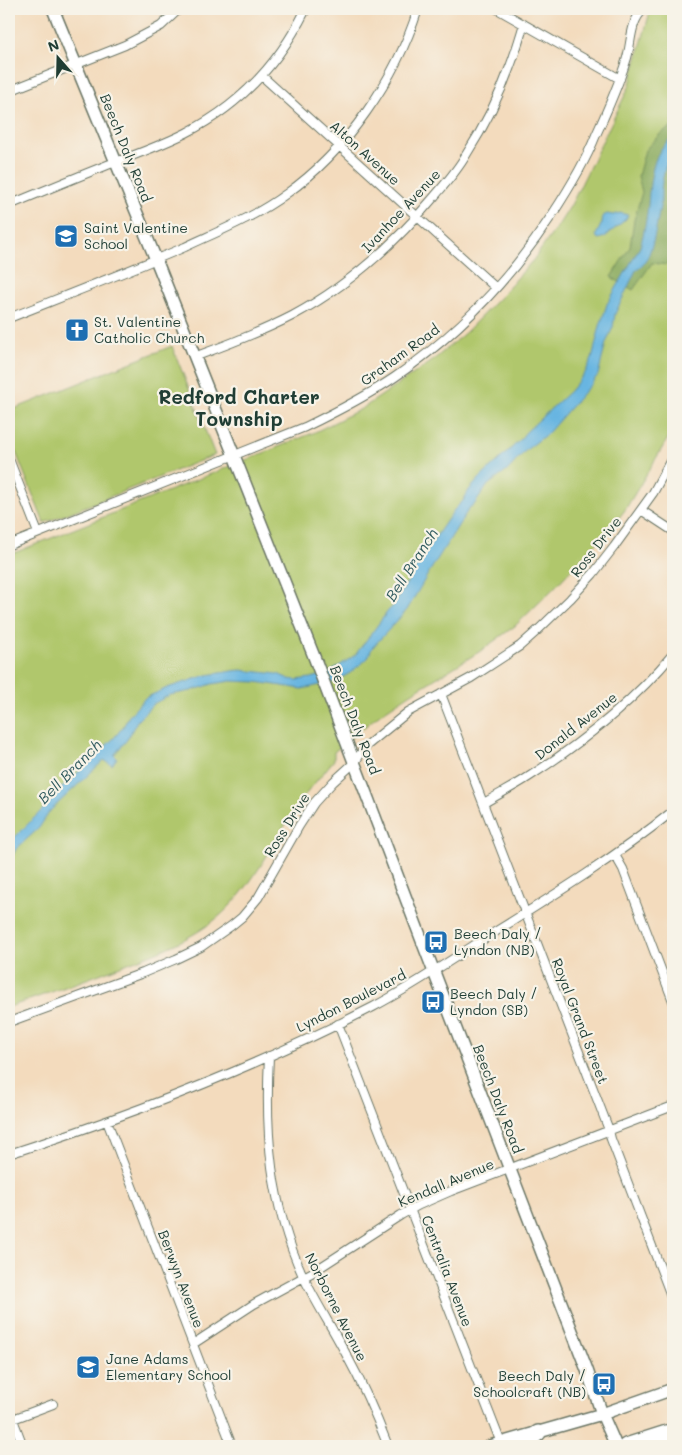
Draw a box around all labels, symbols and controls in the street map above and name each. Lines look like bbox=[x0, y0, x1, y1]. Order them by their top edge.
north arrow bbox=[32, 32, 82, 82]
text: N bbox=[45, 35, 62, 56]
street label: Beech Daly Road bbox=[96, 91, 157, 205]
street label: Alton Avenue bbox=[326, 116, 405, 189]
street label: Ivanhoe Avenue bbox=[357, 165, 444, 257]
place label: Saint Valentine School bbox=[84, 218, 188, 253]
school or university icon: Saint Valentine School bbox=[53, 223, 79, 249]
place label: St. Valentine Catholic Church bbox=[94, 312, 204, 347]
church icon: St. Valentine Catholic Church bbox=[64, 317, 90, 343]
street label: Graham Road bbox=[356, 319, 443, 390]
district label: Redford Charter Township bbox=[158, 384, 320, 431]
street label: Ross Drive bbox=[566, 512, 625, 581]
water label: Bell Branch bbox=[380, 524, 442, 605]
street label: Beech Daly Road bbox=[326, 663, 385, 777]
street label: Donald Avenue bbox=[531, 687, 621, 764]
water label: Bell Branch bbox=[33, 735, 106, 808]
street label: Ross Drive bbox=[259, 789, 314, 860]
place label: Beech Daly / Lyndon (NB) bbox=[454, 924, 542, 959]
bus stop icon: Beech Daly / Lyndon (NB) bbox=[423, 929, 449, 955]
street label: Royal Grand Street bbox=[548, 955, 613, 1086]
street label: Lyndon Boulevard bbox=[293, 965, 409, 1036]
place label: Beech Daly / Lyndon (SB) bbox=[450, 984, 538, 1019]
bus stop icon: Beech Daly / Lyndon (SB) bbox=[420, 989, 446, 1015]
street label: Beech Daly Road bbox=[469, 1042, 528, 1156]
street label: Kendall Avenue bbox=[395, 1154, 497, 1211]
street label: Centralia Avenue bbox=[417, 1212, 477, 1329]
street label: Berwyn Avenue bbox=[154, 1227, 209, 1330]
street label: Norborne Avenue bbox=[301, 1249, 372, 1364]
place label: Jane Adams Elementary School bbox=[106, 1349, 232, 1384]
school or university icon: Jane Adams Elementary School bbox=[75, 1354, 101, 1380]
place label: Beech Daly / Schoolcraft (NB) bbox=[473, 1366, 586, 1401]
bus stop icon: Beech Daly / Schoolcraft (NB) bbox=[591, 1371, 617, 1397]

